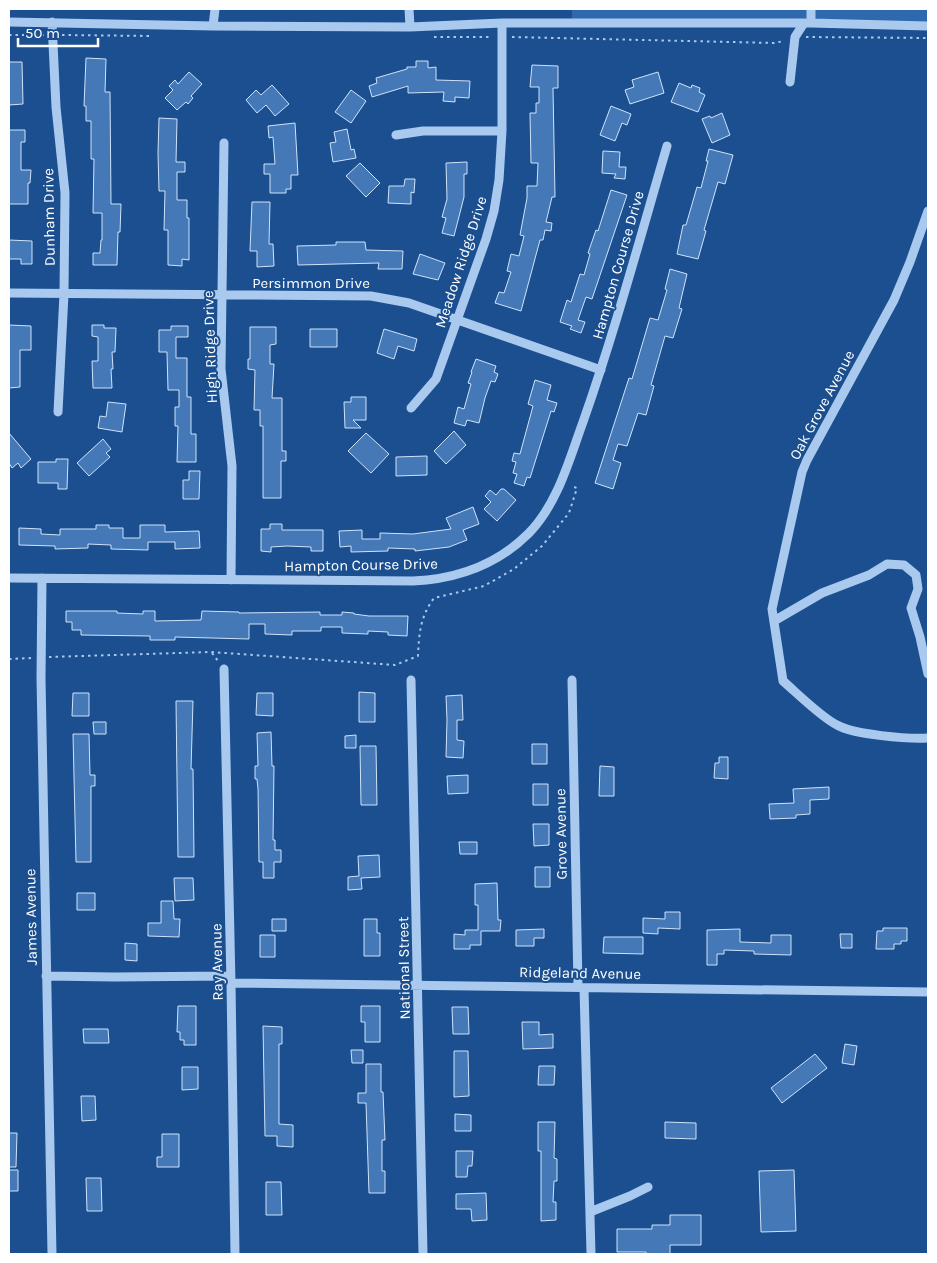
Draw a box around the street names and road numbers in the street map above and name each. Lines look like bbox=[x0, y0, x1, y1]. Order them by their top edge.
street label: Dunham Drive bbox=[39, 168, 59, 266]
street label: Hampton Course Drive bbox=[588, 189, 648, 341]
street label: Meadow Ridge Drive bbox=[431, 194, 491, 330]
street label: Persimmon Drive bbox=[252, 274, 370, 292]
street label: High Ridge Drive bbox=[199, 290, 221, 404]
street label: Oak Grove Avenue bbox=[786, 347, 858, 463]
street label: Hampton Course Drive bbox=[284, 555, 438, 575]
street label: Grove Avenue bbox=[551, 788, 571, 880]
street label: James Avenue bbox=[21, 868, 41, 966]
street label: National Street bbox=[394, 916, 414, 1020]
street label: Ray Avenue bbox=[207, 923, 227, 1001]
street label: Ridgeland Avenue bbox=[519, 963, 641, 983]

